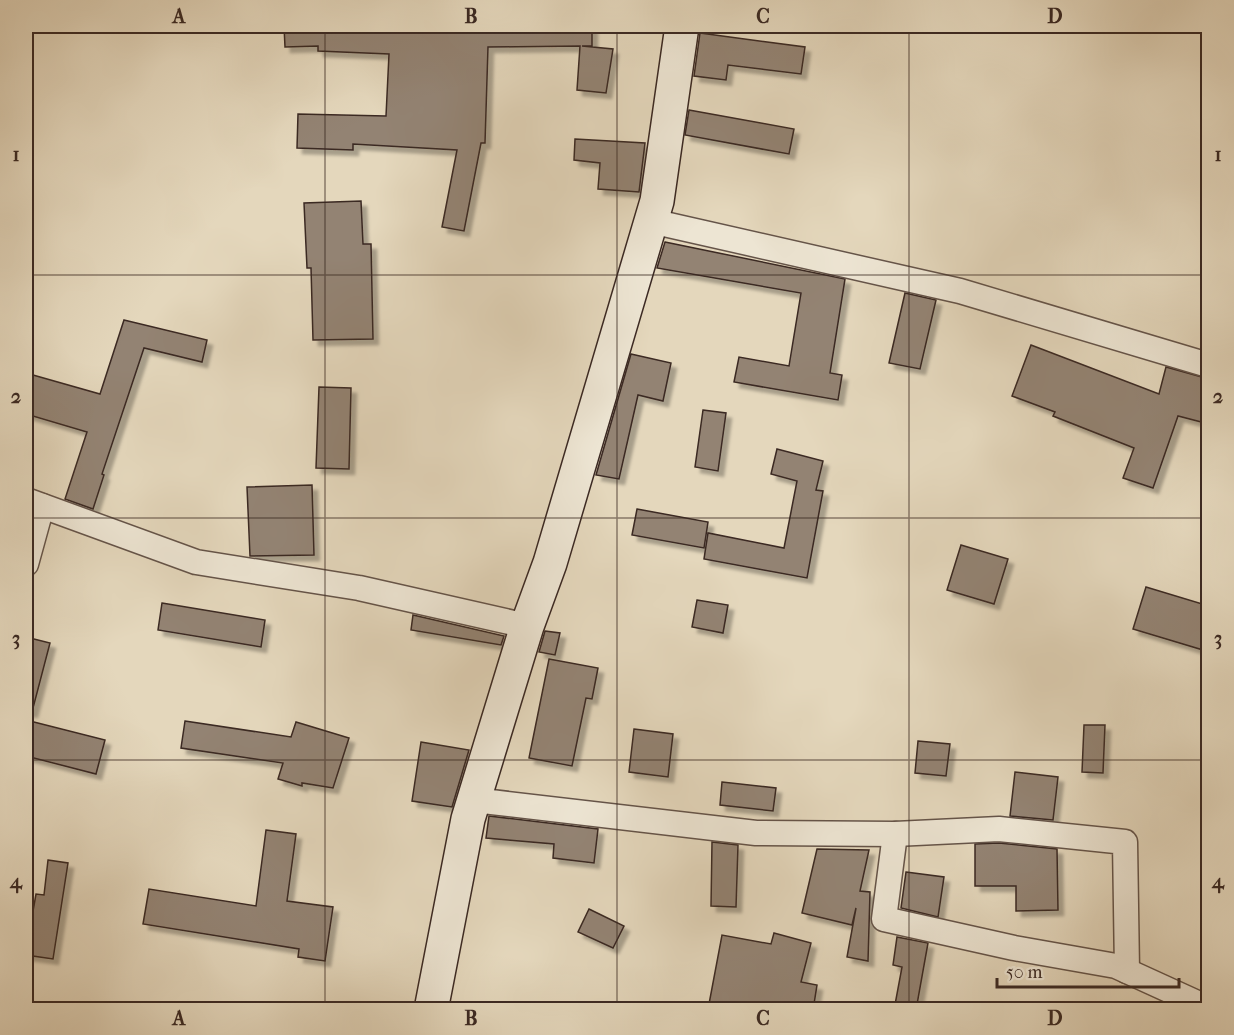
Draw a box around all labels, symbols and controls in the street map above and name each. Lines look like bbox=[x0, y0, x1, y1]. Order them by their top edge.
text: A bbox=[171, 5, 187, 28]
text: B bbox=[464, 5, 478, 28]
text: C bbox=[756, 5, 770, 28]
text: D bbox=[1047, 5, 1063, 28]
text: 1 bbox=[12, 143, 20, 166]
text: 1 bbox=[1214, 143, 1222, 166]
text: 2 bbox=[11, 385, 21, 408]
text: 2 bbox=[1213, 385, 1223, 408]
text: 3 bbox=[12, 627, 20, 650]
text: 3 bbox=[1214, 627, 1222, 650]
text: 4 bbox=[9, 870, 23, 894]
text: 4 bbox=[1211, 870, 1225, 894]
scale bar bbox=[997, 951, 1178, 989]
text: 50 m bbox=[1006, 962, 1043, 983]
text: A bbox=[171, 1007, 187, 1030]
text: B bbox=[464, 1007, 478, 1030]
text: C bbox=[756, 1007, 770, 1030]
text: D bbox=[1047, 1007, 1063, 1030]

